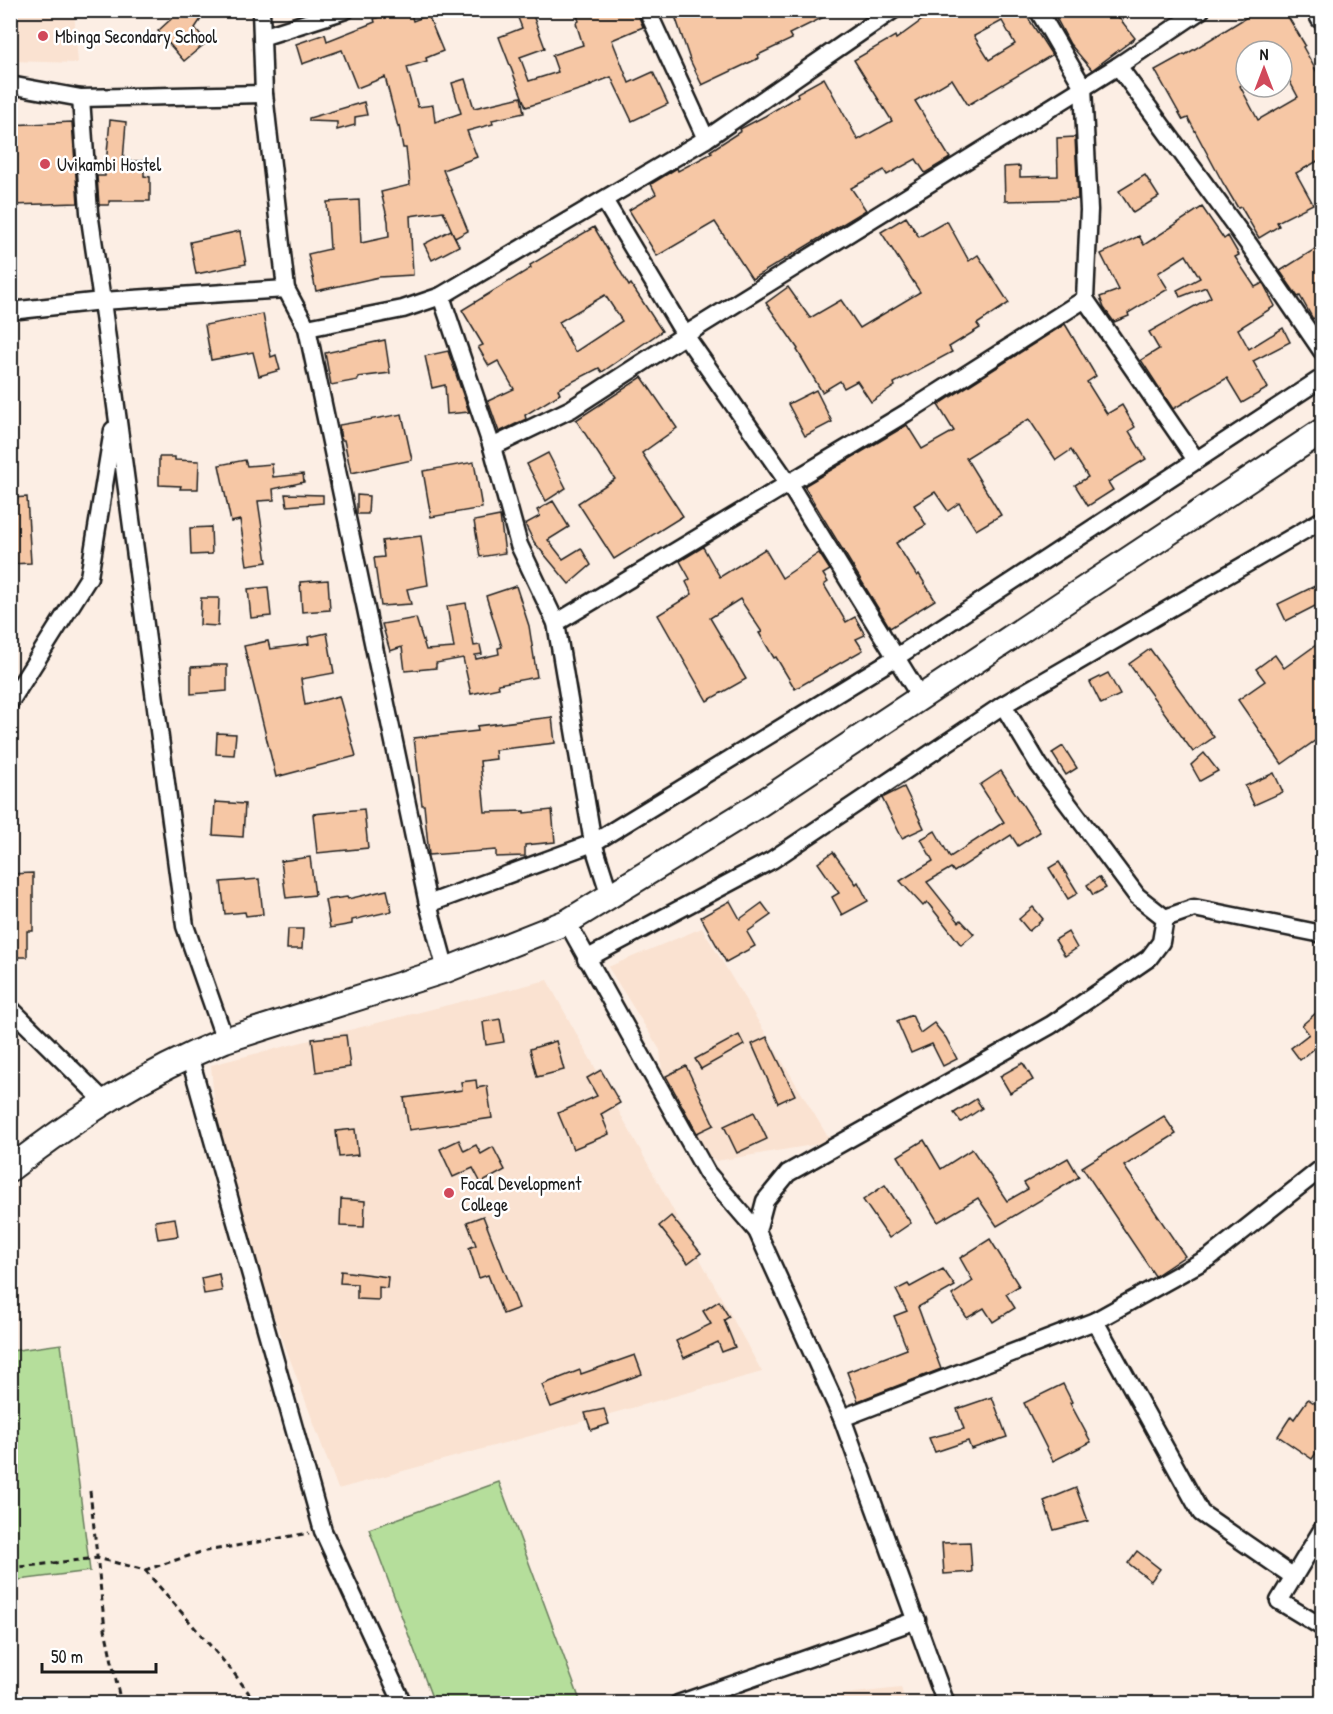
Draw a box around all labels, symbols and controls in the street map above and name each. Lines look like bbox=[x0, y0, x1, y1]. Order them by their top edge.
place label: Mbinga Secondary School bbox=[55, 24, 217, 49]
marker: Mbinga Secondary School bbox=[36, 29, 50, 43]
north arrow bbox=[1234, 39, 1294, 99]
text: N bbox=[1260, 43, 1269, 65]
place label: Uvikambi Hostel bbox=[57, 152, 161, 177]
marker: Uvikambi Hostel bbox=[38, 157, 52, 171]
place label: Focal Development College bbox=[460, 1171, 582, 1217]
marker: Focal Development College bbox=[442, 1186, 456, 1200]
scale bar bbox=[42, 1636, 156, 1674]
text: 50 m bbox=[51, 1644, 83, 1669]

